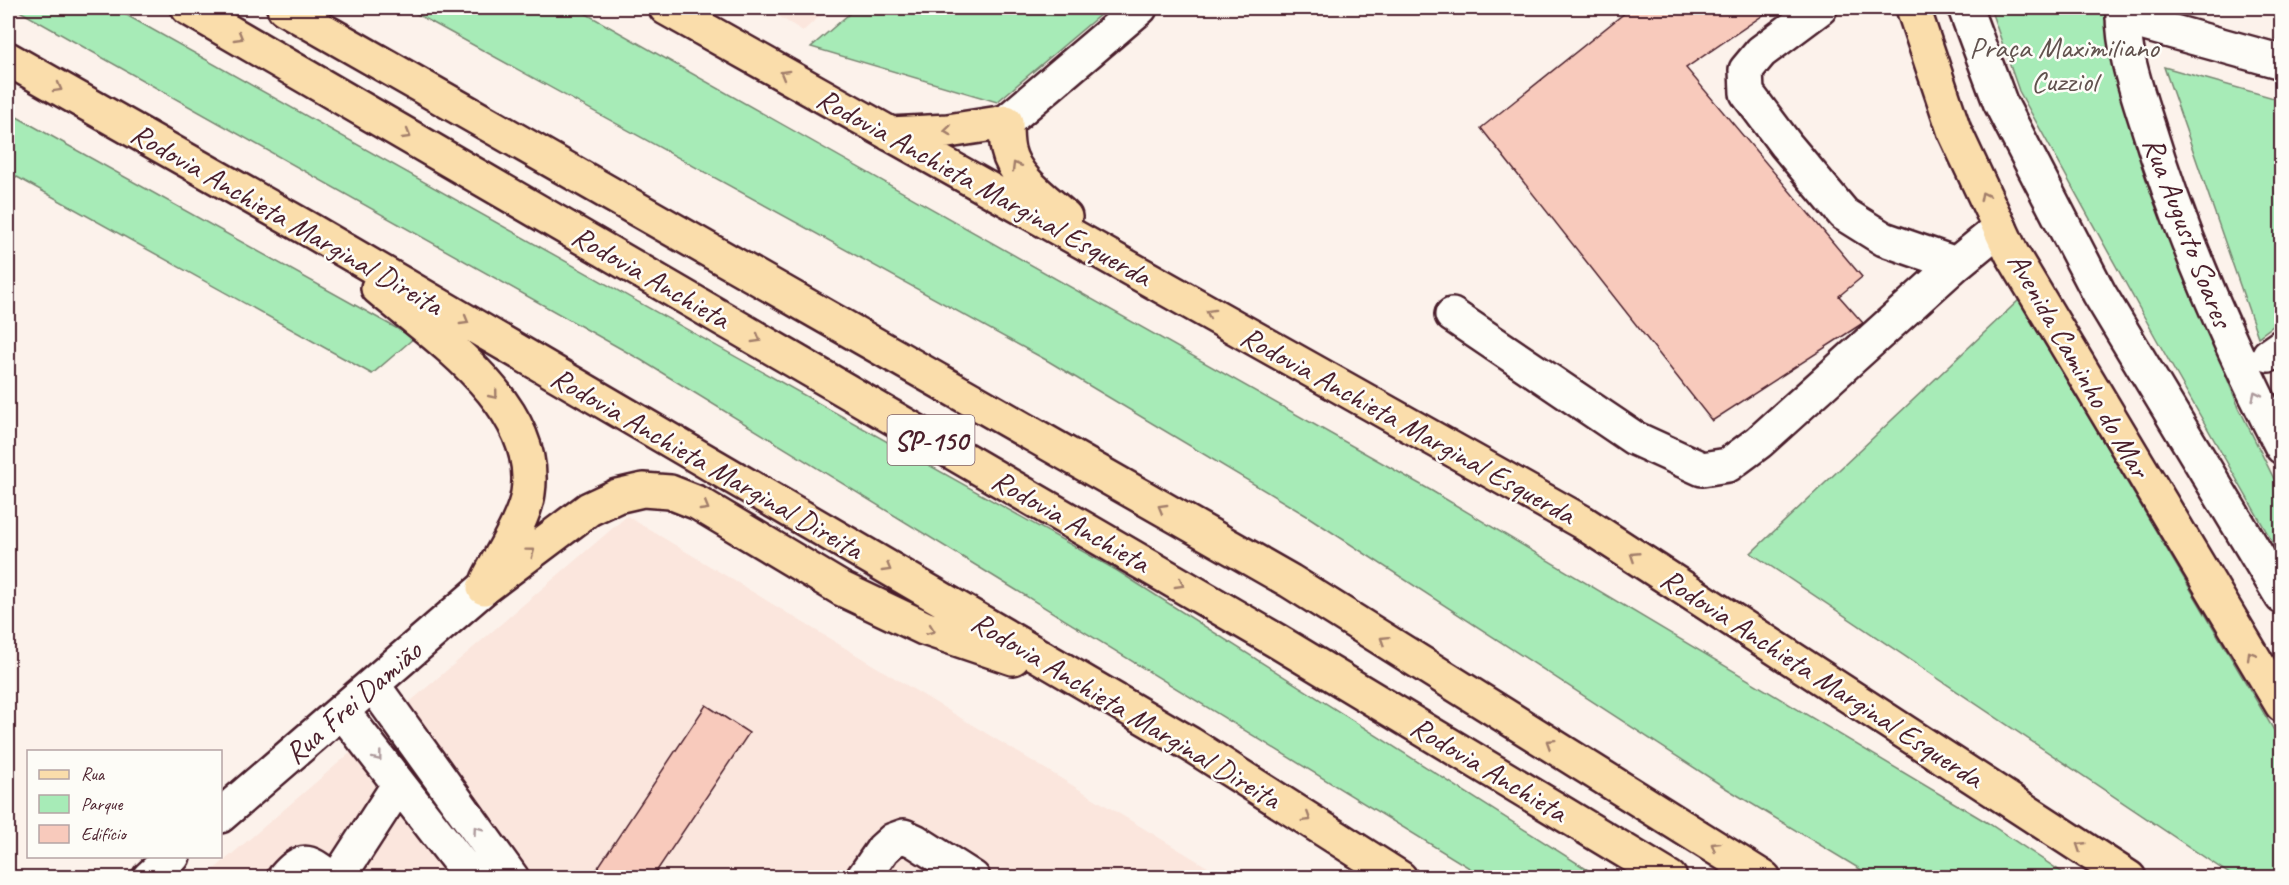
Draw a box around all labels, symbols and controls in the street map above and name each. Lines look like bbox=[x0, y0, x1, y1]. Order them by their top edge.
park label: Praça Maximiliano Cuzziol bbox=[1969, 28, 2160, 100]
one-way arrow bbox=[232, 30, 243, 41]
one-way arrow bbox=[779, 70, 790, 82]
street label: Rodovia Anchieta Marginal Esquerda bbox=[810, 79, 1160, 296]
one-way arrow bbox=[52, 81, 63, 92]
street label: Rodovia Anchieta Marginal Direita bbox=[124, 114, 451, 325]
one-way arrow bbox=[943, 124, 952, 137]
one-way arrow bbox=[401, 128, 411, 139]
street label: Rua Augusto Soares bbox=[2134, 132, 2243, 335]
one-way arrow bbox=[1012, 161, 1023, 172]
one-way arrow bbox=[1980, 192, 1991, 203]
street label: Rodovia Anchieta bbox=[565, 217, 738, 338]
street label: Avenida Caminho do Mar bbox=[1999, 246, 2160, 486]
one-way arrow bbox=[1206, 309, 1216, 320]
one-way arrow bbox=[458, 313, 469, 325]
street label: Rodovia Anchieta Marginal Esquerda bbox=[1234, 317, 1584, 534]
one-way arrow bbox=[751, 331, 761, 343]
street label: Rodovia Anchieta Marginal Direita bbox=[544, 358, 871, 569]
one-way arrow bbox=[487, 388, 498, 399]
one-way arrow bbox=[2251, 390, 2263, 401]
road number: SP-150 bbox=[888, 415, 974, 465]
street label: Rodovia Anchieta bbox=[985, 461, 1158, 582]
one-way arrow bbox=[699, 499, 709, 511]
one-way arrow bbox=[1158, 504, 1169, 515]
one-way arrow bbox=[524, 549, 535, 560]
one-way arrow bbox=[1630, 553, 1641, 564]
street label: Rodovia Anchieta Marginal Esquerda bbox=[1654, 559, 1992, 798]
one-way arrow bbox=[880, 561, 891, 572]
one-way arrow bbox=[1174, 577, 1184, 589]
street label: Rodovia Anchieta Marginal Direita bbox=[965, 603, 1289, 818]
one-way arrow bbox=[925, 623, 936, 636]
street label: Rua Frei Damião bbox=[276, 631, 431, 772]
one-way arrow bbox=[1380, 635, 1390, 647]
one-way arrow bbox=[2247, 651, 2259, 661]
street label: Rodovia Anchieta bbox=[1404, 707, 1576, 832]
one-way arrow bbox=[1545, 739, 1556, 750]
legend bbox=[27, 750, 222, 858]
one-way arrow bbox=[371, 750, 382, 761]
text: Rua bbox=[81, 763, 106, 785]
text: Parque bbox=[81, 793, 123, 815]
one-way arrow bbox=[1300, 811, 1311, 822]
text: Edifício bbox=[81, 823, 127, 845]
one-way arrow bbox=[473, 826, 484, 837]
one-way arrow bbox=[2076, 841, 2086, 853]
one-way arrow bbox=[1711, 842, 1721, 854]

